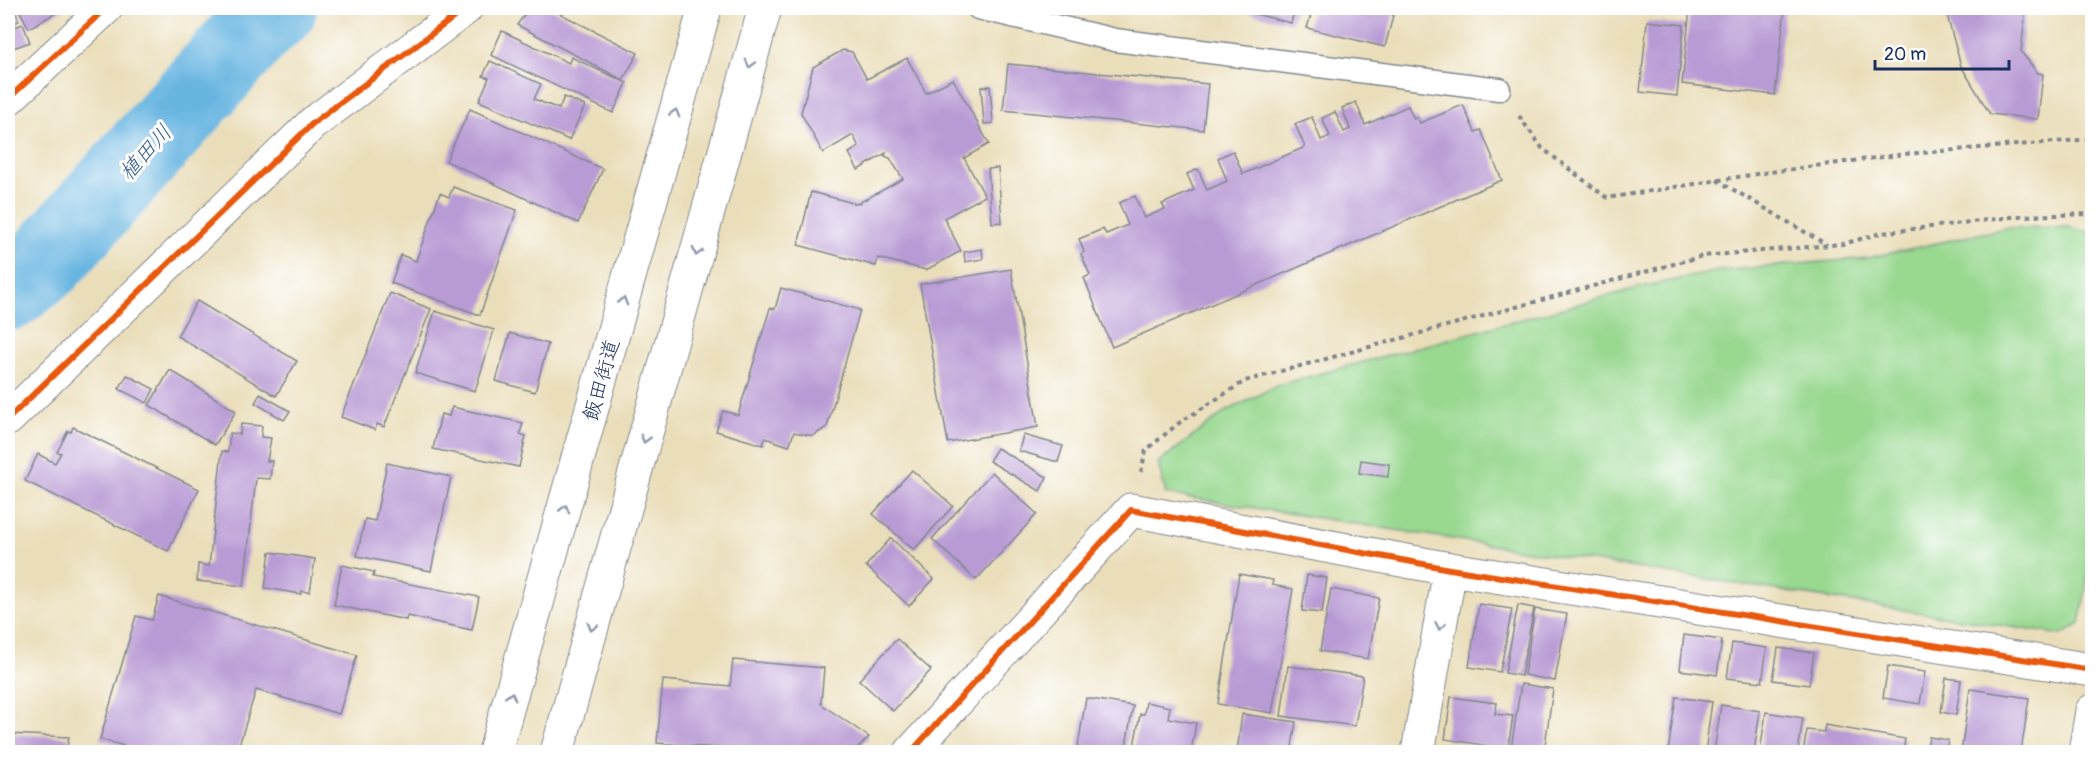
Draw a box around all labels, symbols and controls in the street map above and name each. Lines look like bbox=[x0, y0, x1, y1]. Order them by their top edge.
scale bar bbox=[1875, 33, 2008, 71]
text: 20 m bbox=[1884, 43, 1926, 66]
one-way arrow bbox=[745, 58, 757, 69]
one-way arrow bbox=[668, 108, 681, 118]
water label: 植田川 bbox=[113, 119, 178, 187]
one-way arrow bbox=[692, 246, 704, 257]
one-way arrow bbox=[616, 296, 628, 307]
street label: 飯田街道 bbox=[577, 336, 626, 424]
one-way arrow bbox=[640, 434, 652, 444]
one-way arrow bbox=[557, 504, 570, 514]
one-way arrow bbox=[587, 621, 599, 632]
one-way arrow bbox=[1434, 621, 1447, 631]
one-way arrow bbox=[504, 691, 516, 702]

